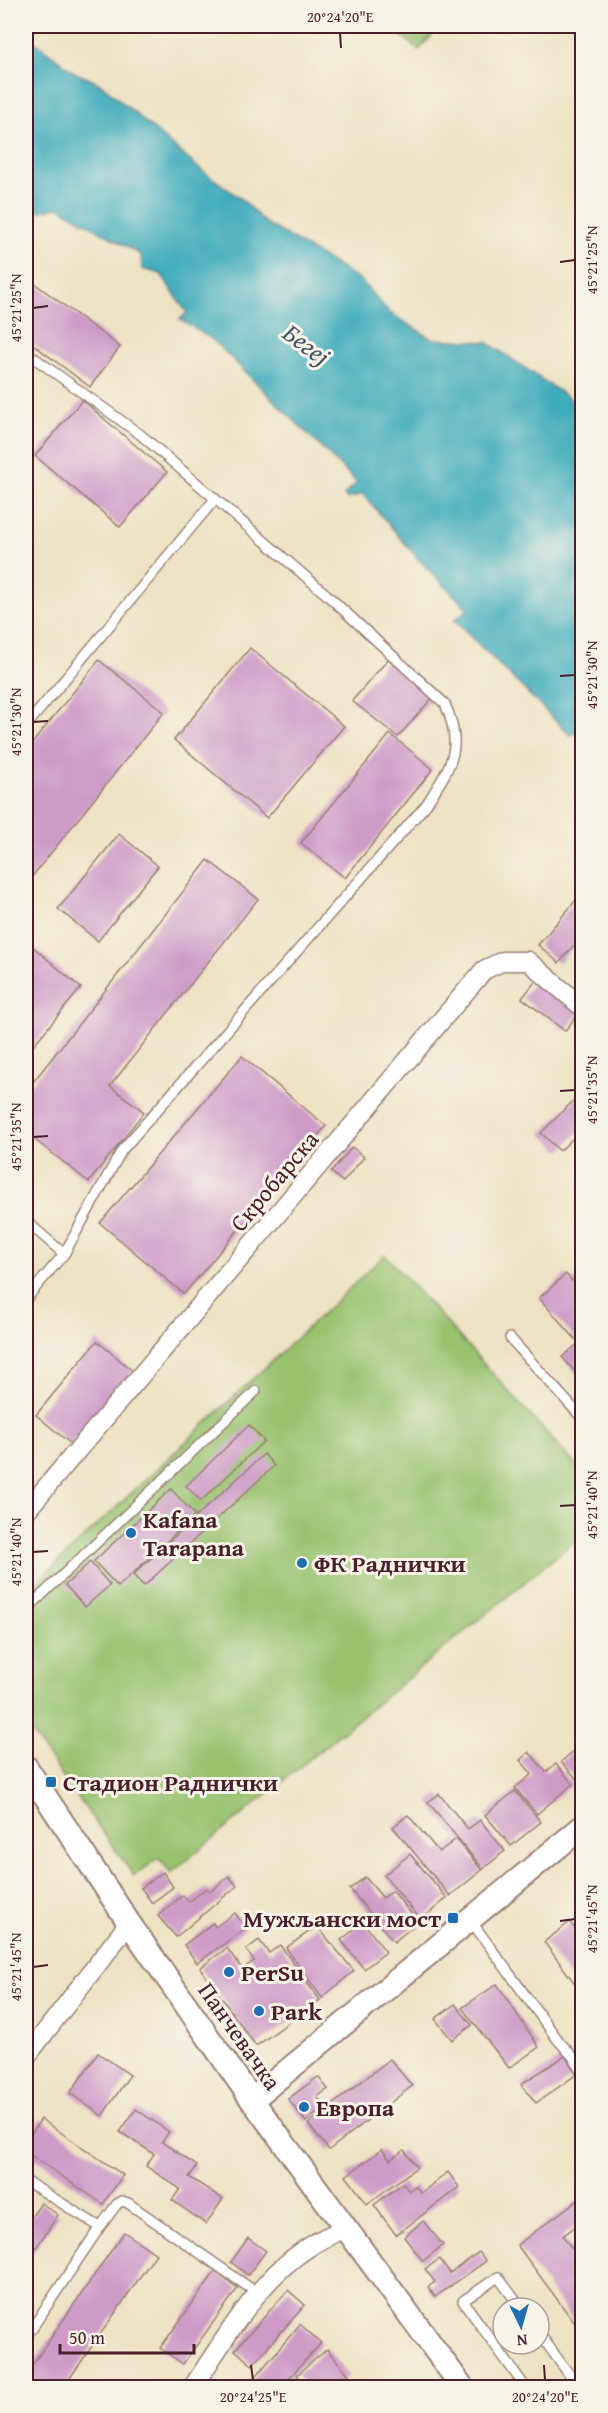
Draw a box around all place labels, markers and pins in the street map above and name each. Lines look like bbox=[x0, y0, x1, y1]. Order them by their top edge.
place label: Kafana Tarapana bbox=[143, 1502, 245, 1565]
marker: Kafana Tarapana bbox=[124, 1526, 138, 1540]
place label: ФК Раднички bbox=[314, 1546, 466, 1581]
marker: ФК Раднички bbox=[295, 1556, 309, 1570]
place label: Стадион Раднички bbox=[63, 1765, 278, 1800]
marker: Стадион Раднички bbox=[44, 1775, 58, 1789]
place label: Мужљански мост bbox=[243, 1901, 441, 1936]
marker: Мужљански мост bbox=[446, 1911, 460, 1925]
place label: PerSu bbox=[241, 1955, 304, 1990]
marker: PerSu bbox=[222, 1965, 236, 1979]
place label: Park bbox=[271, 1994, 322, 2029]
marker: Park bbox=[252, 2004, 266, 2018]
place label: Европа bbox=[316, 2090, 395, 2125]
marker: Европа bbox=[297, 2100, 311, 2114]

